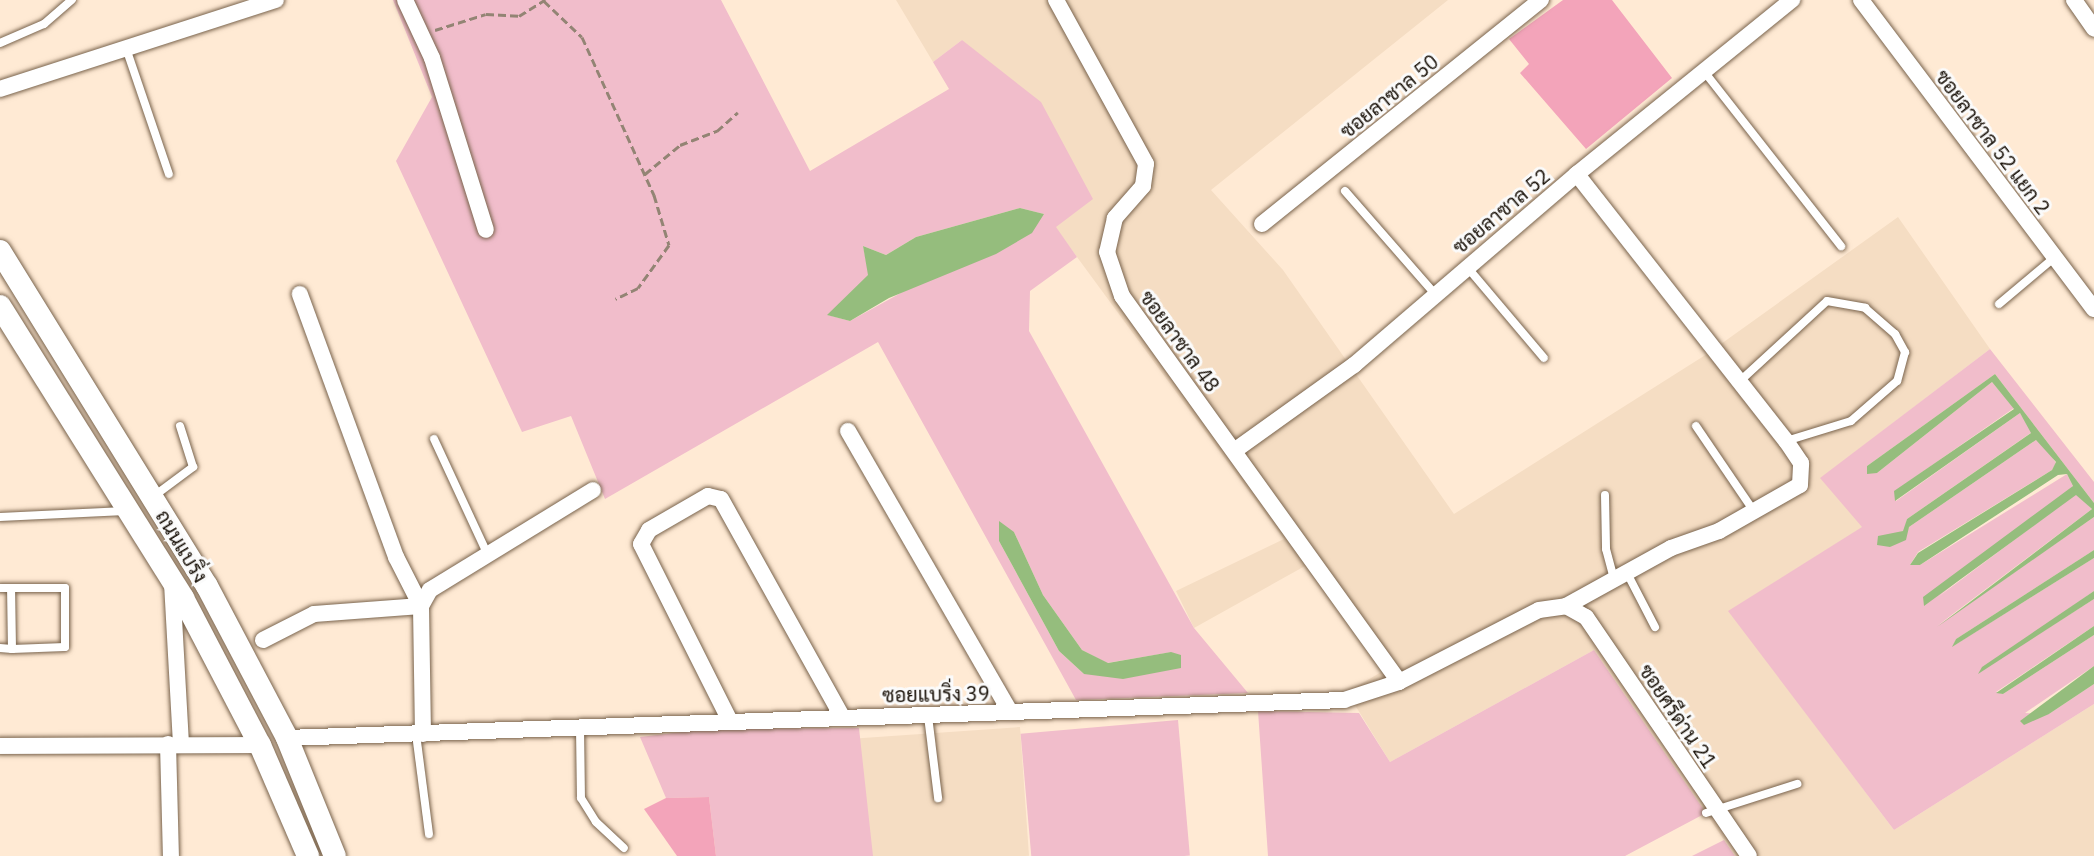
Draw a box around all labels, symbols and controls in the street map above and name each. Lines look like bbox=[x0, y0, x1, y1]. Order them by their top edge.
street label: ซอยลาซาล 50 bbox=[1335, 49, 1443, 143]
street label: ซอยลาซาล 52 แยก 2 bbox=[1931, 65, 2055, 219]
street label: ซอยลาซาล 52 bbox=[1448, 164, 1554, 258]
street label: ซอยลาซาล 48 bbox=[1135, 286, 1225, 396]
street label: ถนนแบริ่ง bbox=[151, 505, 213, 587]
street label: ซอยศรีด่าน 21 bbox=[1634, 659, 1722, 773]
street label: ซอยแบริ่ง 39 bbox=[882, 681, 990, 707]

